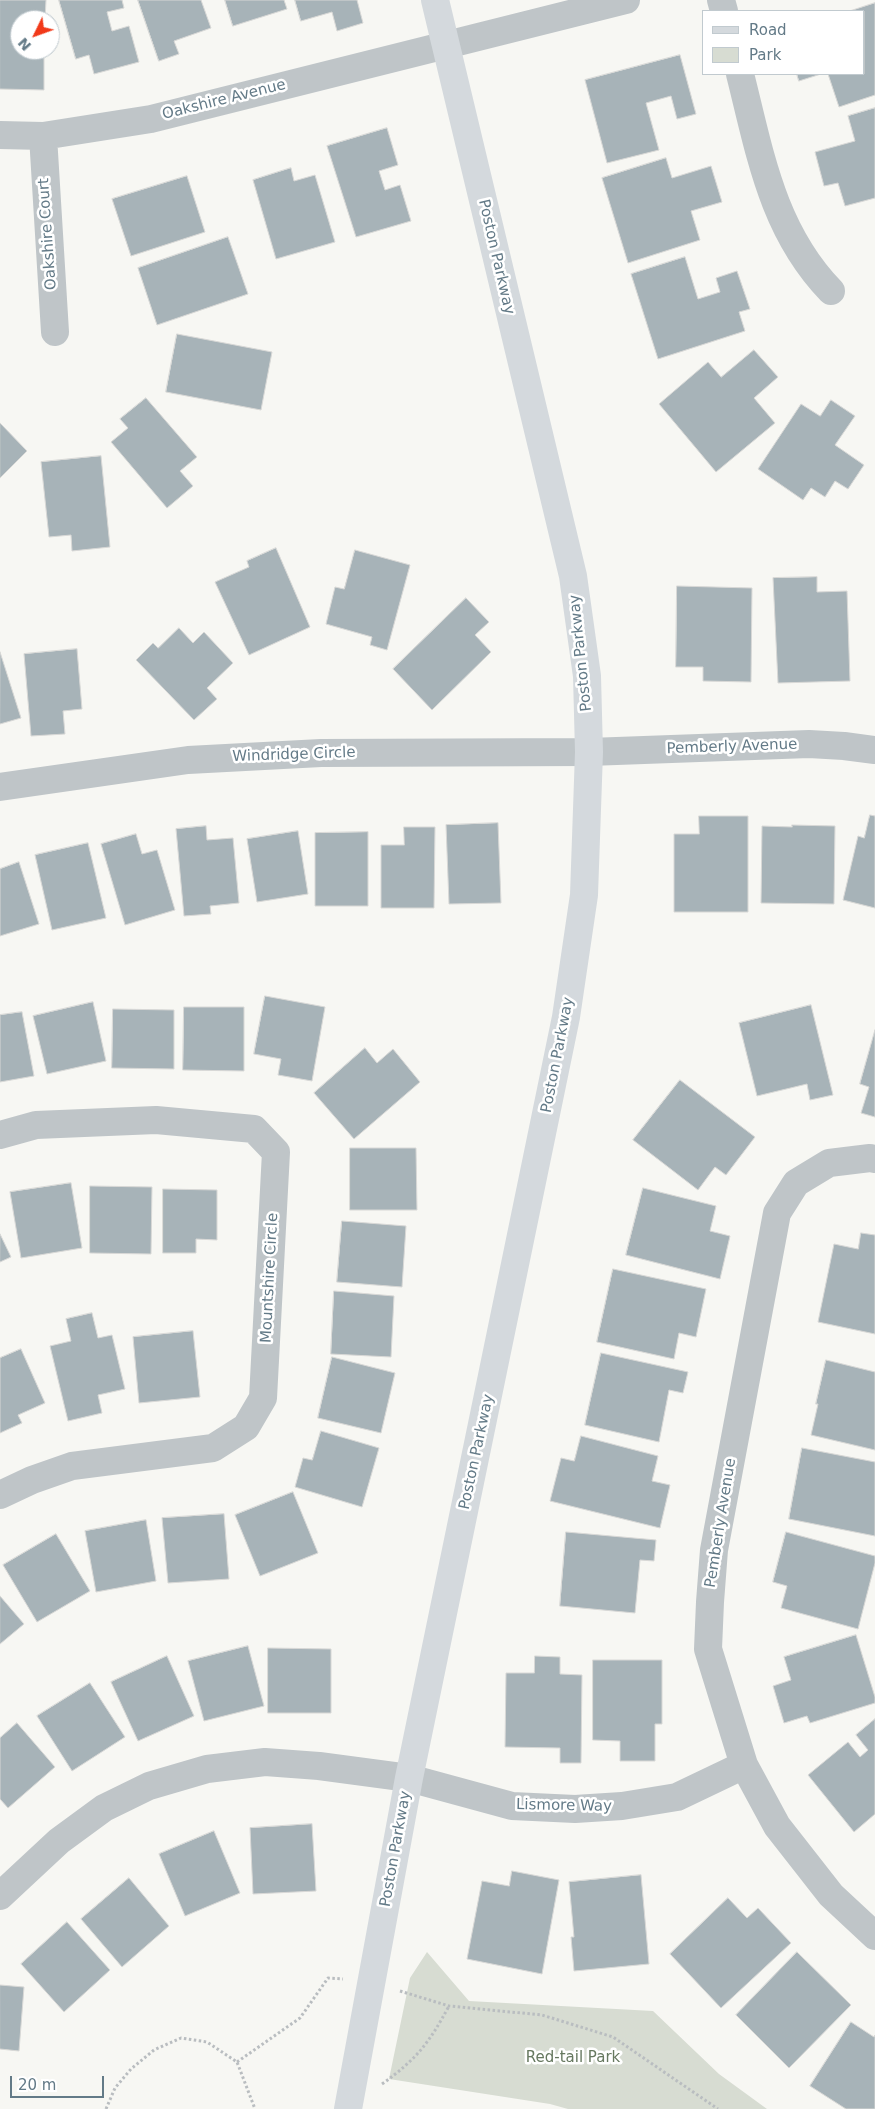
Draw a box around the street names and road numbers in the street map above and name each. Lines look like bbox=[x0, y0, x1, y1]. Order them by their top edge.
street label: Oakshire Avenue bbox=[160, 76, 288, 124]
street label: Oakshire Court bbox=[35, 177, 61, 291]
street label: Poston Parkway bbox=[474, 198, 518, 316]
street label: Poston Parkway bbox=[566, 594, 596, 712]
street label: Pemberly Avenue bbox=[666, 736, 798, 758]
street label: Windridge Circle bbox=[232, 744, 356, 766]
street label: Poston Parkway bbox=[538, 996, 578, 1114]
street label: Mountshire Circle bbox=[258, 1212, 282, 1344]
street label: Poston Parkway bbox=[456, 1393, 498, 1511]
street label: Pemberly Avenue bbox=[702, 1457, 740, 1589]
street label: Poston Parkway bbox=[377, 1790, 415, 1908]
street label: Lismore Way bbox=[516, 1796, 612, 1816]

